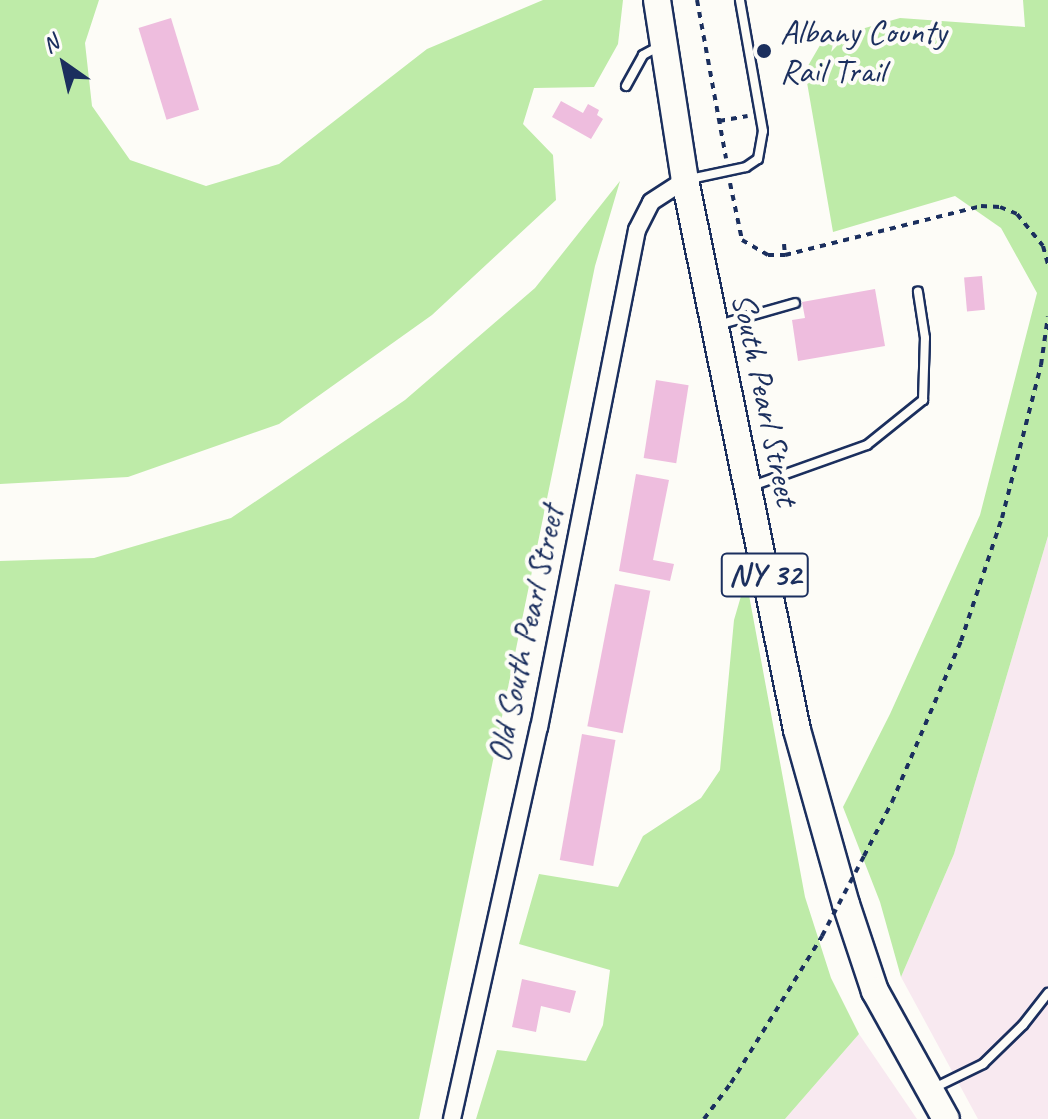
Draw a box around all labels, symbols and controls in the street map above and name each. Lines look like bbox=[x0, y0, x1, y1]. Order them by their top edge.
place label: Albany County Rail Trail bbox=[780, 11, 946, 90]
north arrow bbox=[24, 24, 104, 104]
text: N bbox=[37, 29, 64, 60]
marker: Albany County Rail Trail bbox=[755, 42, 773, 60]
street label: South Pearl Street bbox=[724, 289, 808, 509]
street label: Old South Pearl Street bbox=[478, 502, 572, 766]
road number: NY 32 bbox=[719, 547, 811, 603]

